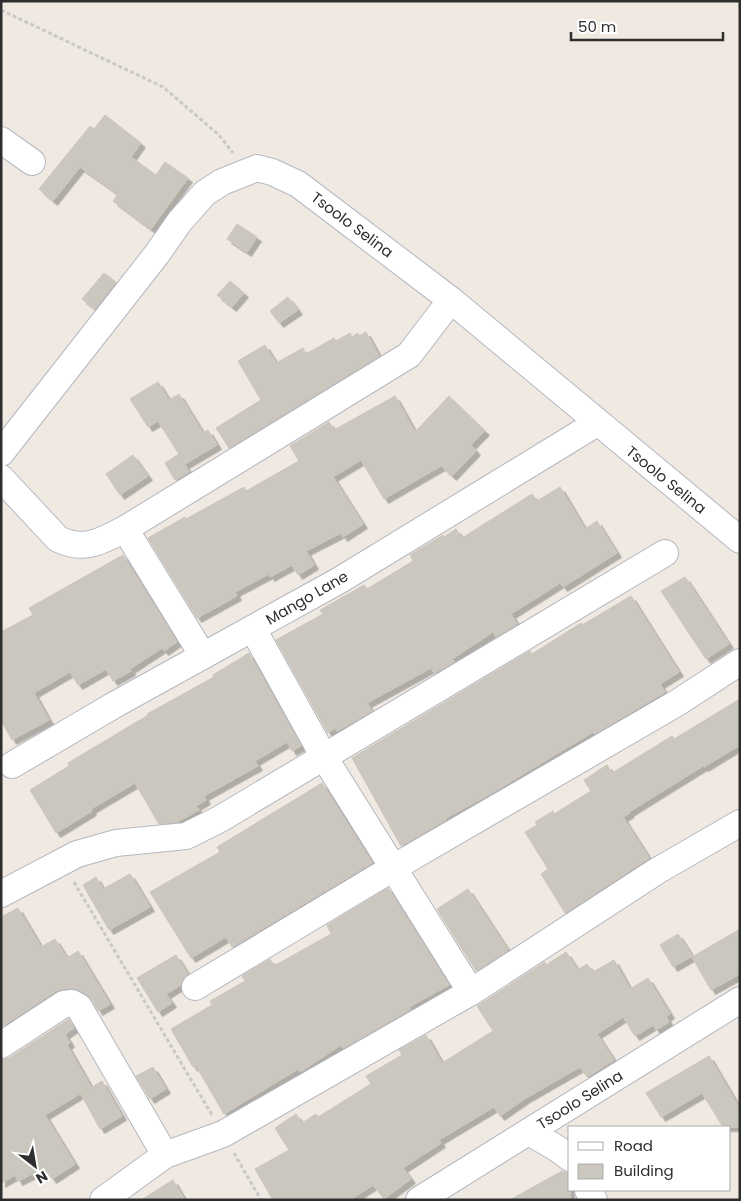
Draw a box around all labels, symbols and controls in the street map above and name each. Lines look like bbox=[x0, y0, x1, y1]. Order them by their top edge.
scale bar bbox=[571, 10, 724, 42]
text: 50 m bbox=[578, 16, 616, 37]
street label: Tsoolo Selina bbox=[307, 187, 398, 262]
street label: Tsoolo Selina bbox=[622, 441, 711, 519]
street label: Mango Lane bbox=[262, 565, 352, 630]
street label: Tsoolo Selina bbox=[533, 1065, 627, 1134]
legend bbox=[568, 1126, 731, 1191]
text: Road bbox=[614, 1135, 653, 1156]
north arrow bbox=[10, 1141, 60, 1191]
text: Building bbox=[614, 1160, 674, 1181]
text: N bbox=[32, 1166, 51, 1188]

